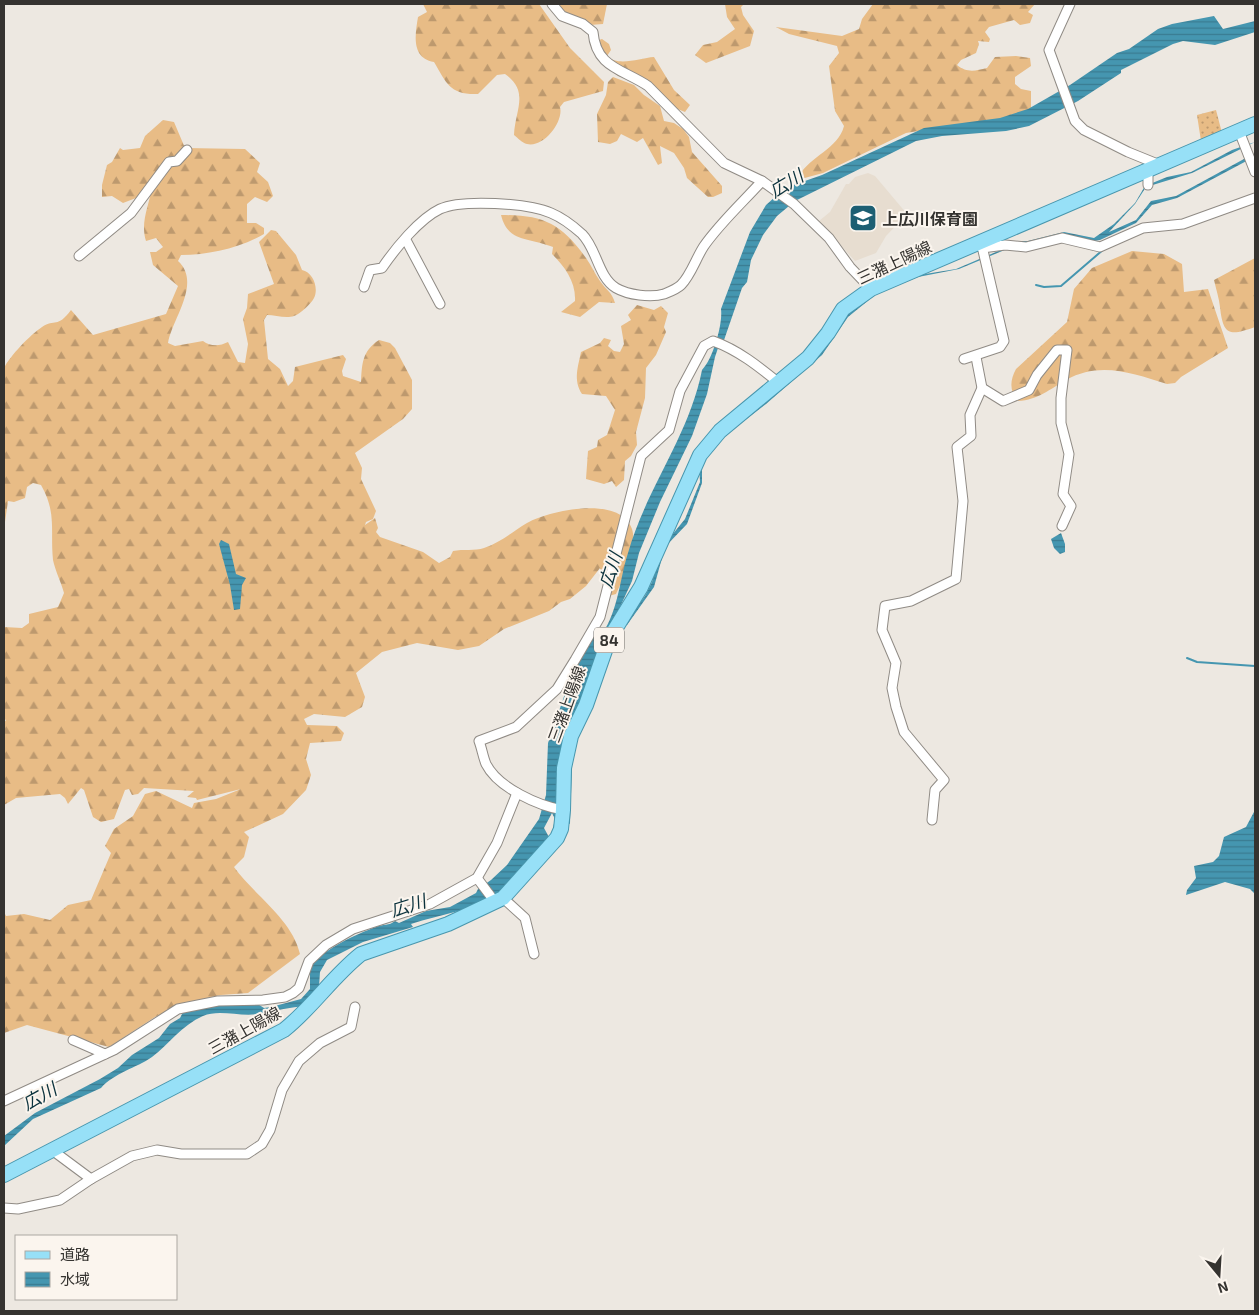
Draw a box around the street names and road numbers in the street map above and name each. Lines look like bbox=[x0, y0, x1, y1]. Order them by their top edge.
street label: 三潴上陽線 bbox=[854, 236, 934, 288]
road number: 84 bbox=[594, 628, 624, 652]
street label: 三潴上陽線 bbox=[543, 663, 589, 745]
street label: 三潴上陽線 bbox=[204, 1002, 284, 1058]

